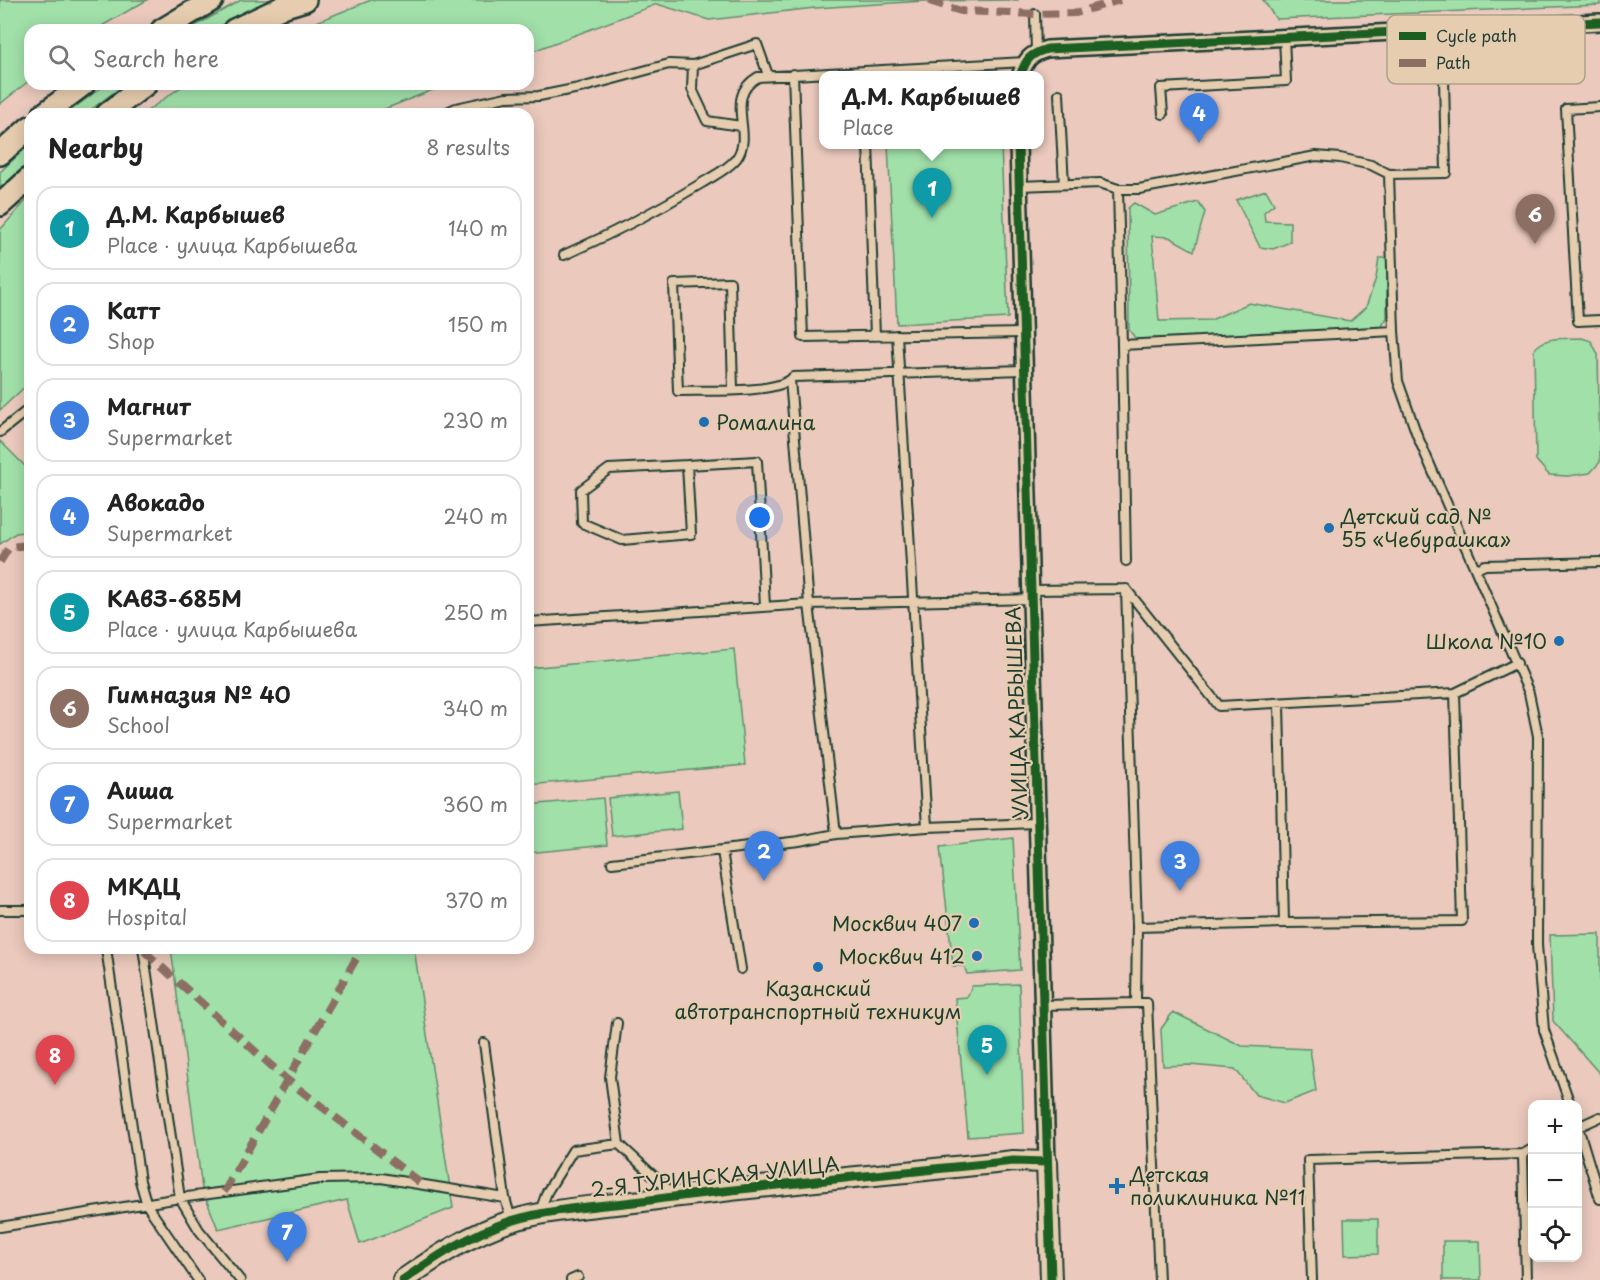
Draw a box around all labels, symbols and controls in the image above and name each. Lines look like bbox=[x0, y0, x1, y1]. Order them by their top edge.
legend bbox=[1387, 15, 1585, 84]
text: Cycle path bbox=[1436, 23, 1517, 47]
search box bbox=[24, 24, 534, 90]
icon: search bbox=[45, 41, 78, 74]
text: Search here bbox=[93, 41, 219, 74]
text: Path bbox=[1436, 50, 1471, 74]
popup bbox=[819, 71, 1044, 149]
text: Д.М. Карбышев bbox=[843, 79, 1021, 112]
pin: 4 bbox=[1180, 94, 1218, 143]
text: Place bbox=[843, 112, 894, 142]
text: Nearby bbox=[48, 128, 143, 167]
text: 8 results bbox=[426, 132, 510, 162]
pin: 1 bbox=[912, 168, 952, 218]
pin: 6 bbox=[1516, 194, 1555, 244]
text: Д.М. Карбышев bbox=[107, 197, 285, 230]
text: 1 bbox=[65, 213, 74, 243]
text: 140 m bbox=[448, 213, 508, 243]
text: Place · улица Карбышева bbox=[107, 230, 357, 260]
text: Катт bbox=[107, 293, 160, 326]
text: 2 bbox=[62, 309, 77, 339]
text: 150 m bbox=[448, 309, 508, 339]
text: Shop bbox=[107, 326, 155, 356]
text: Магнит bbox=[107, 389, 191, 422]
text: 3 bbox=[63, 405, 76, 435]
text: 230 m bbox=[443, 405, 508, 435]
place label: Ромалина bbox=[716, 407, 816, 437]
marker: Ромалина bbox=[697, 415, 711, 429]
text: Supermarket bbox=[107, 422, 233, 452]
text: Авокадо bbox=[107, 485, 205, 518]
text: 4 bbox=[63, 501, 76, 531]
text: 240 m bbox=[443, 501, 508, 531]
place label: Детский сад № 55 «Чебурашка» bbox=[1340, 501, 1511, 554]
your location bbox=[745, 503, 774, 532]
text: Supermarket bbox=[107, 518, 233, 548]
marker: Детский сад № 55 «Чебурашка» bbox=[1322, 521, 1336, 535]
text: КАвЗ-685М bbox=[107, 581, 242, 614]
text: 5 bbox=[63, 597, 76, 627]
text: 250 m bbox=[444, 597, 508, 627]
street label: УЛИЦА КАРБЫШЕВА bbox=[997, 606, 1035, 820]
text: Place · улица Карбышева bbox=[107, 614, 357, 644]
place label: Школа №10 bbox=[1426, 626, 1547, 656]
marker: Школа №10 bbox=[1552, 634, 1566, 648]
text: Гимназия № 40 bbox=[107, 677, 290, 710]
text: 6 bbox=[62, 693, 77, 723]
text: 340 m bbox=[443, 693, 508, 723]
text: School bbox=[107, 710, 170, 740]
text: Аиша bbox=[107, 773, 174, 806]
text: 7 bbox=[64, 789, 75, 819]
text: 360 m bbox=[442, 789, 508, 819]
text: Supermarket bbox=[107, 806, 233, 836]
pin: 2 bbox=[744, 832, 783, 881]
pin: 3 bbox=[1160, 842, 1200, 891]
text: МКДЦ bbox=[107, 869, 180, 902]
text: 8 bbox=[63, 885, 76, 915]
text: 370 m bbox=[445, 885, 508, 915]
text: Hospital bbox=[107, 902, 187, 932]
place label: Москвич 407 bbox=[832, 908, 962, 938]
marker: Москвич 407 bbox=[967, 916, 981, 930]
place label: Москвич 412 bbox=[838, 941, 965, 971]
marker: Москвич 412 bbox=[970, 949, 984, 963]
marker: Казанский автотранспортный техникум bbox=[811, 960, 825, 974]
place label: Казанский автотранспортный техникум bbox=[675, 973, 961, 1026]
pin: 5 bbox=[968, 1026, 1006, 1075]
pin: 8 bbox=[36, 1036, 74, 1085]
map controls bbox=[1528, 1100, 1582, 1262]
button: + bbox=[1528, 1100, 1582, 1154]
street label: 2-Я ТУРИНСКАЯ УЛИЦА bbox=[589, 1148, 841, 1204]
button: − bbox=[1528, 1154, 1582, 1208]
place label: Детская поликлиника №11 bbox=[1129, 1159, 1306, 1212]
marker: Детская поликлиника №11 bbox=[1108, 1177, 1126, 1195]
button: locate bbox=[1528, 1208, 1582, 1262]
pin: 7 bbox=[268, 1212, 306, 1262]

